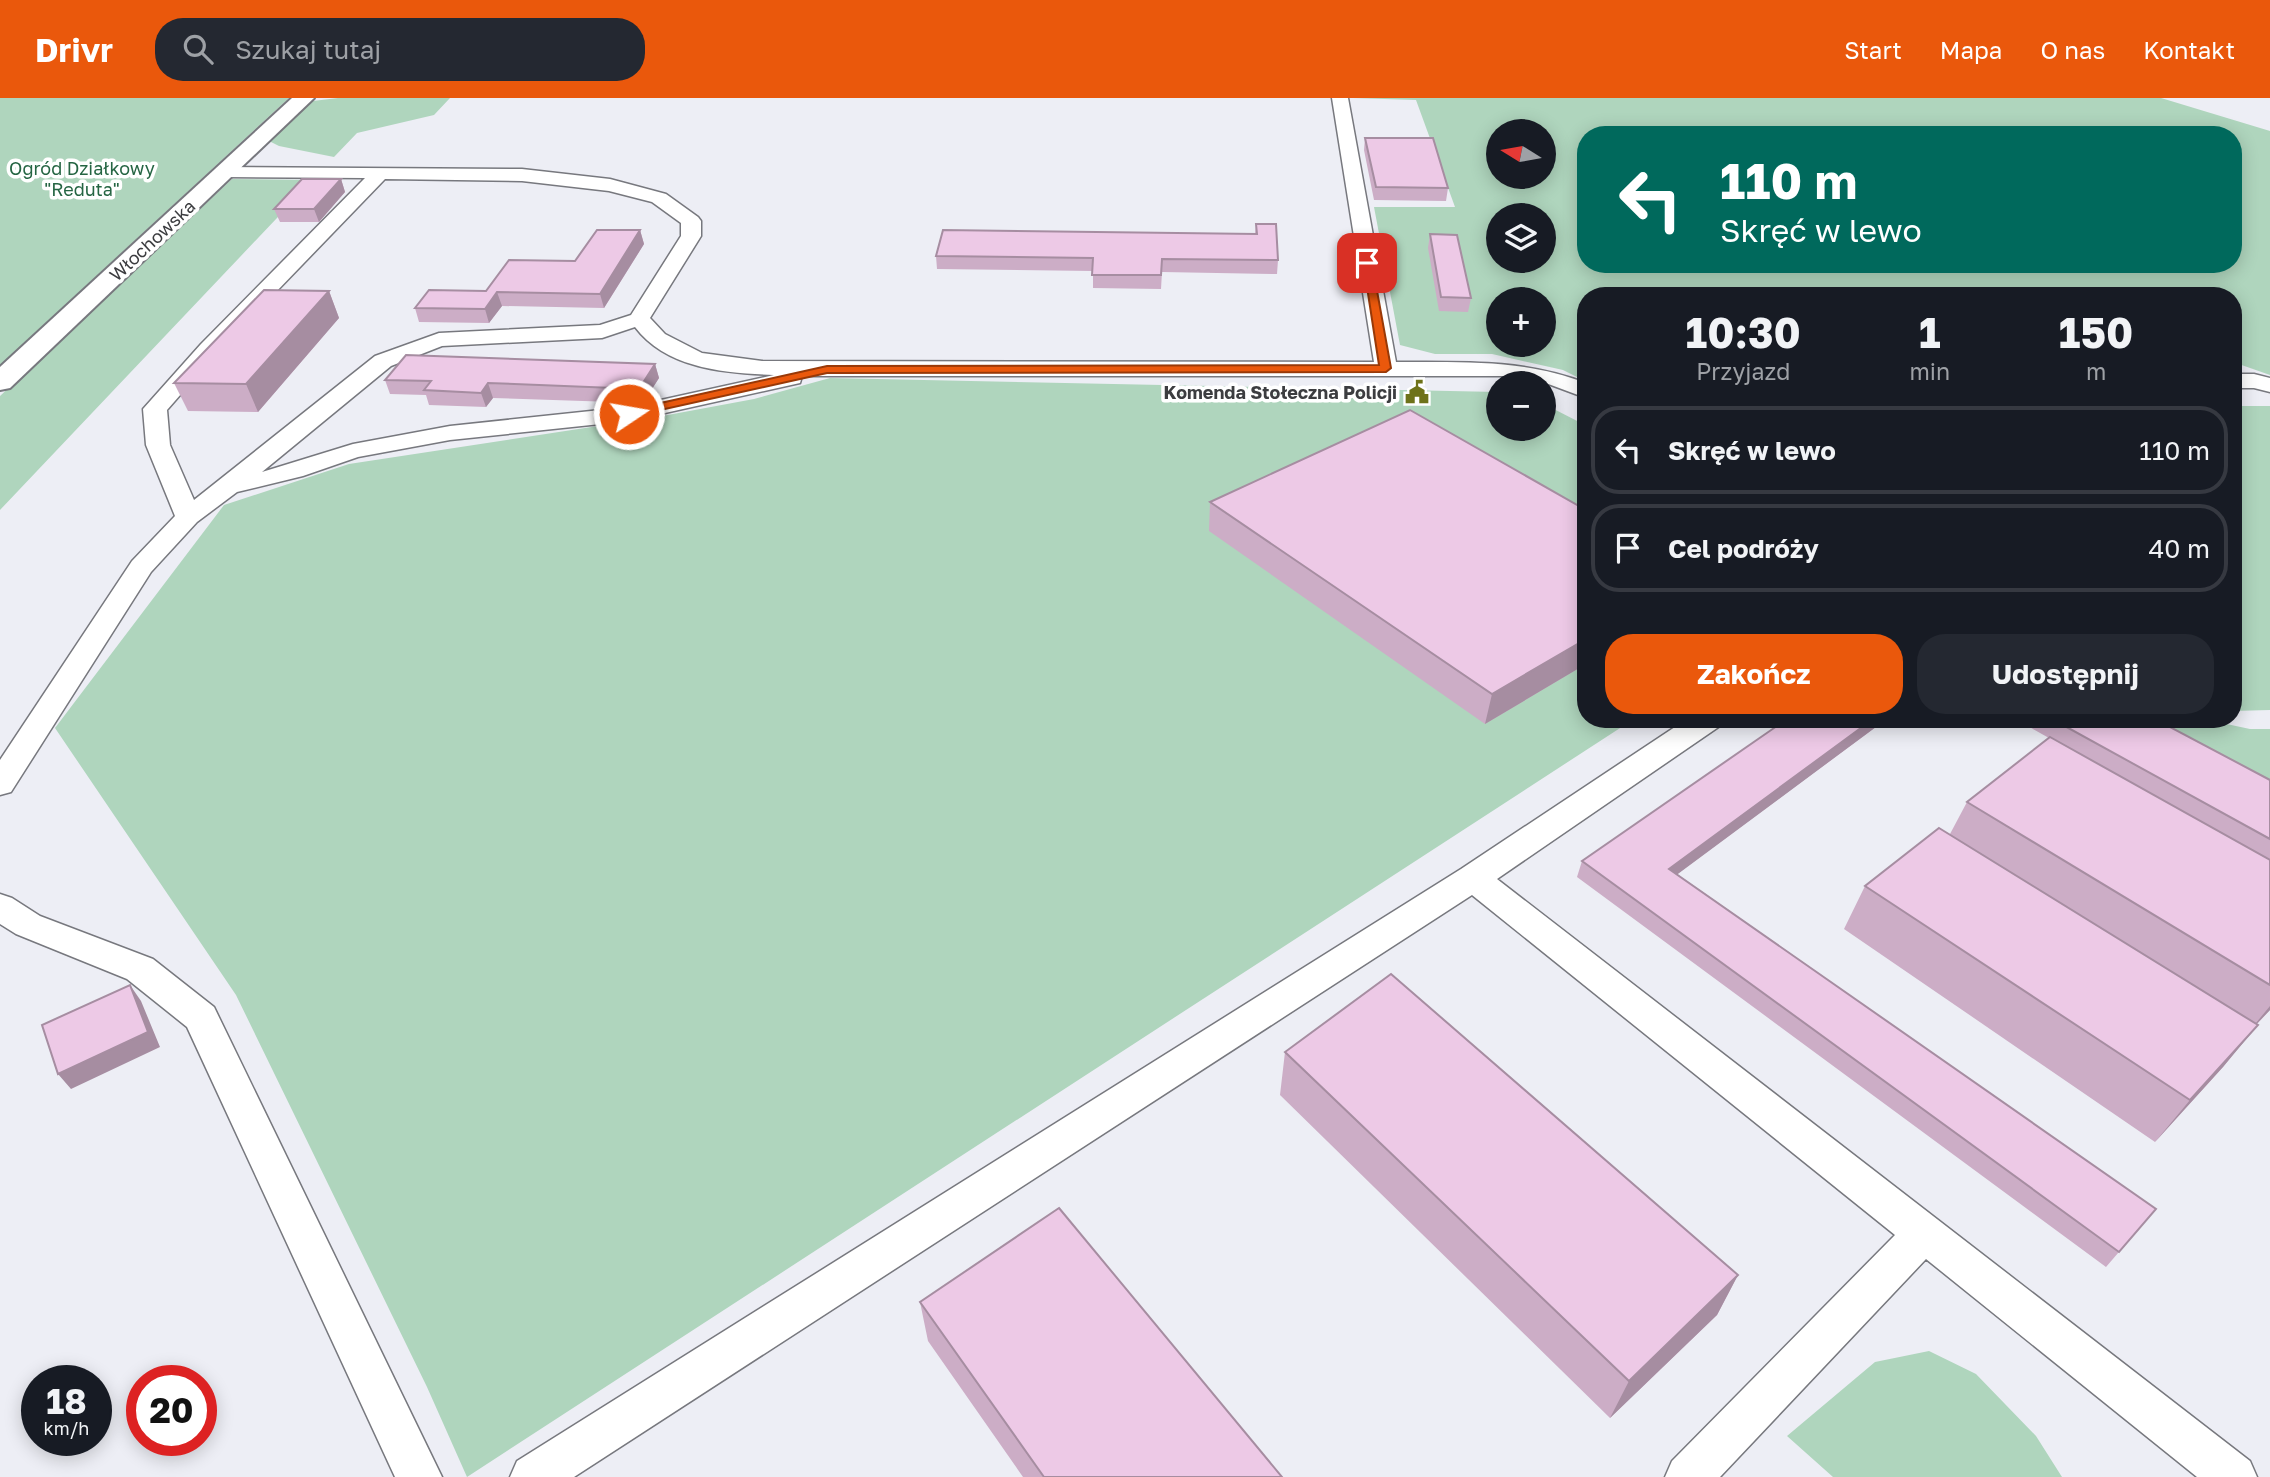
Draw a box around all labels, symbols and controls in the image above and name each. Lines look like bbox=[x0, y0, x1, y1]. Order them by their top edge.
search box bbox=[155, 18, 645, 81]
text: Drivr bbox=[35, 30, 113, 69]
icon: search bbox=[179, 30, 217, 68]
text: Szukaj tutaj bbox=[235, 34, 381, 65]
text: Start bbox=[1844, 35, 1902, 64]
text: Mapa bbox=[1940, 35, 2002, 64]
text: O nas bbox=[2040, 35, 2105, 64]
text: Kontakt bbox=[2143, 35, 2235, 64]
north arrow bbox=[1486, 119, 1556, 189]
map controls bbox=[1486, 119, 1556, 441]
text: 110 m bbox=[1720, 151, 1857, 210]
icon: left bbox=[1605, 154, 1696, 245]
park label: Ogród Działkowy "Reduta" bbox=[9, 157, 155, 200]
street label: Włochowska bbox=[104, 195, 200, 285]
button: layers bbox=[1486, 203, 1556, 273]
text: Skręć w lewo bbox=[1720, 211, 1922, 249]
pin bbox=[1337, 233, 1397, 293]
icon: arrive bbox=[1348, 244, 1386, 282]
button: + bbox=[1486, 287, 1556, 357]
text: 10:30 bbox=[1686, 307, 1801, 357]
text: 1 bbox=[1919, 307, 1941, 357]
text: 150 bbox=[2059, 307, 2133, 357]
text: Przyjazd bbox=[1696, 357, 1790, 385]
text: min bbox=[1910, 357, 1950, 385]
text: m bbox=[2086, 357, 2106, 385]
button: − bbox=[1486, 371, 1556, 441]
position arrow bbox=[592, 377, 666, 451]
public building icon: Komenda Stołeczna Policji bbox=[1403, 378, 1431, 406]
place label: Komenda Stołeczna Policji bbox=[1164, 381, 1397, 403]
icon: left bbox=[1609, 431, 1647, 469]
text: Skręć w lewo bbox=[1668, 435, 1836, 466]
text: 110 m bbox=[2139, 435, 2210, 466]
icon: arrive bbox=[1609, 529, 1647, 567]
text: Cel podróży bbox=[1668, 533, 1819, 564]
text: 40 m bbox=[2149, 533, 2210, 564]
button: Zakończ bbox=[1605, 634, 1903, 714]
button: Udostępnij bbox=[1917, 634, 2214, 714]
speed limit sign: 20 bbox=[126, 1365, 217, 1456]
text: 18 bbox=[46, 1380, 87, 1422]
text: km/h bbox=[44, 1417, 89, 1439]

